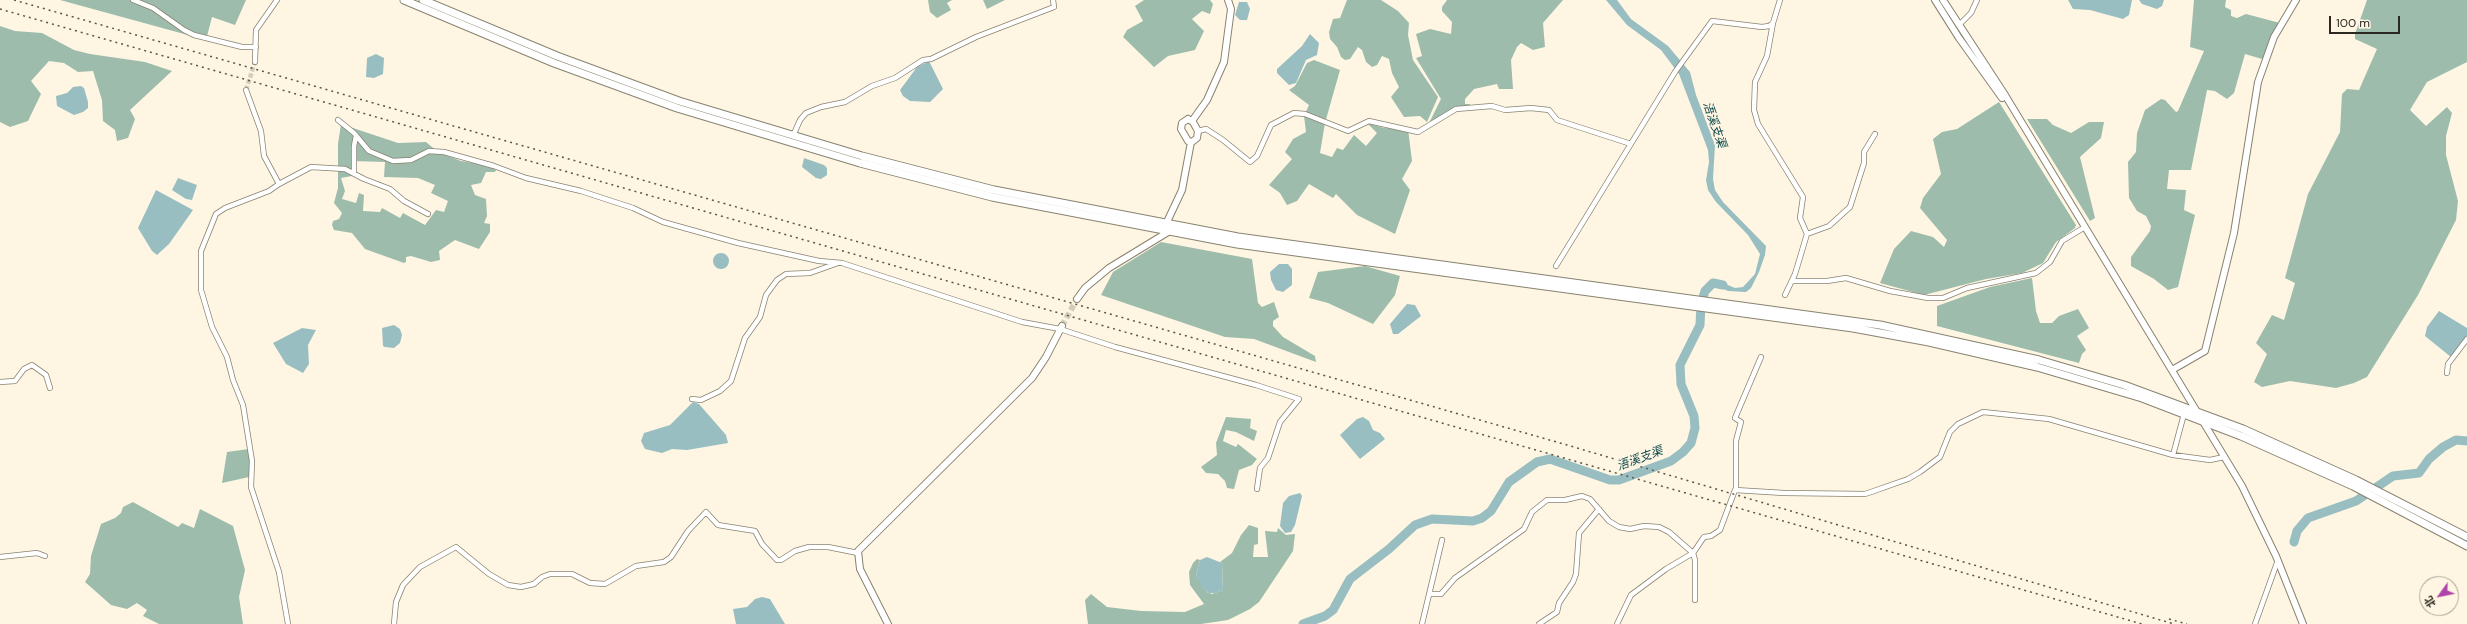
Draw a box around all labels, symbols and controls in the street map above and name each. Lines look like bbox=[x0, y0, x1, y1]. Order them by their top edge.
scale bar bbox=[2331, 8, 2402, 34]
text: 100 m bbox=[2336, 15, 2370, 31]
water label: 浯溪支渠 bbox=[1699, 100, 1729, 150]
water label: 浯溪支渠 bbox=[1615, 444, 1665, 474]
north arrow bbox=[2419, 576, 2459, 616]
text: 北 bbox=[2421, 594, 2439, 610]

